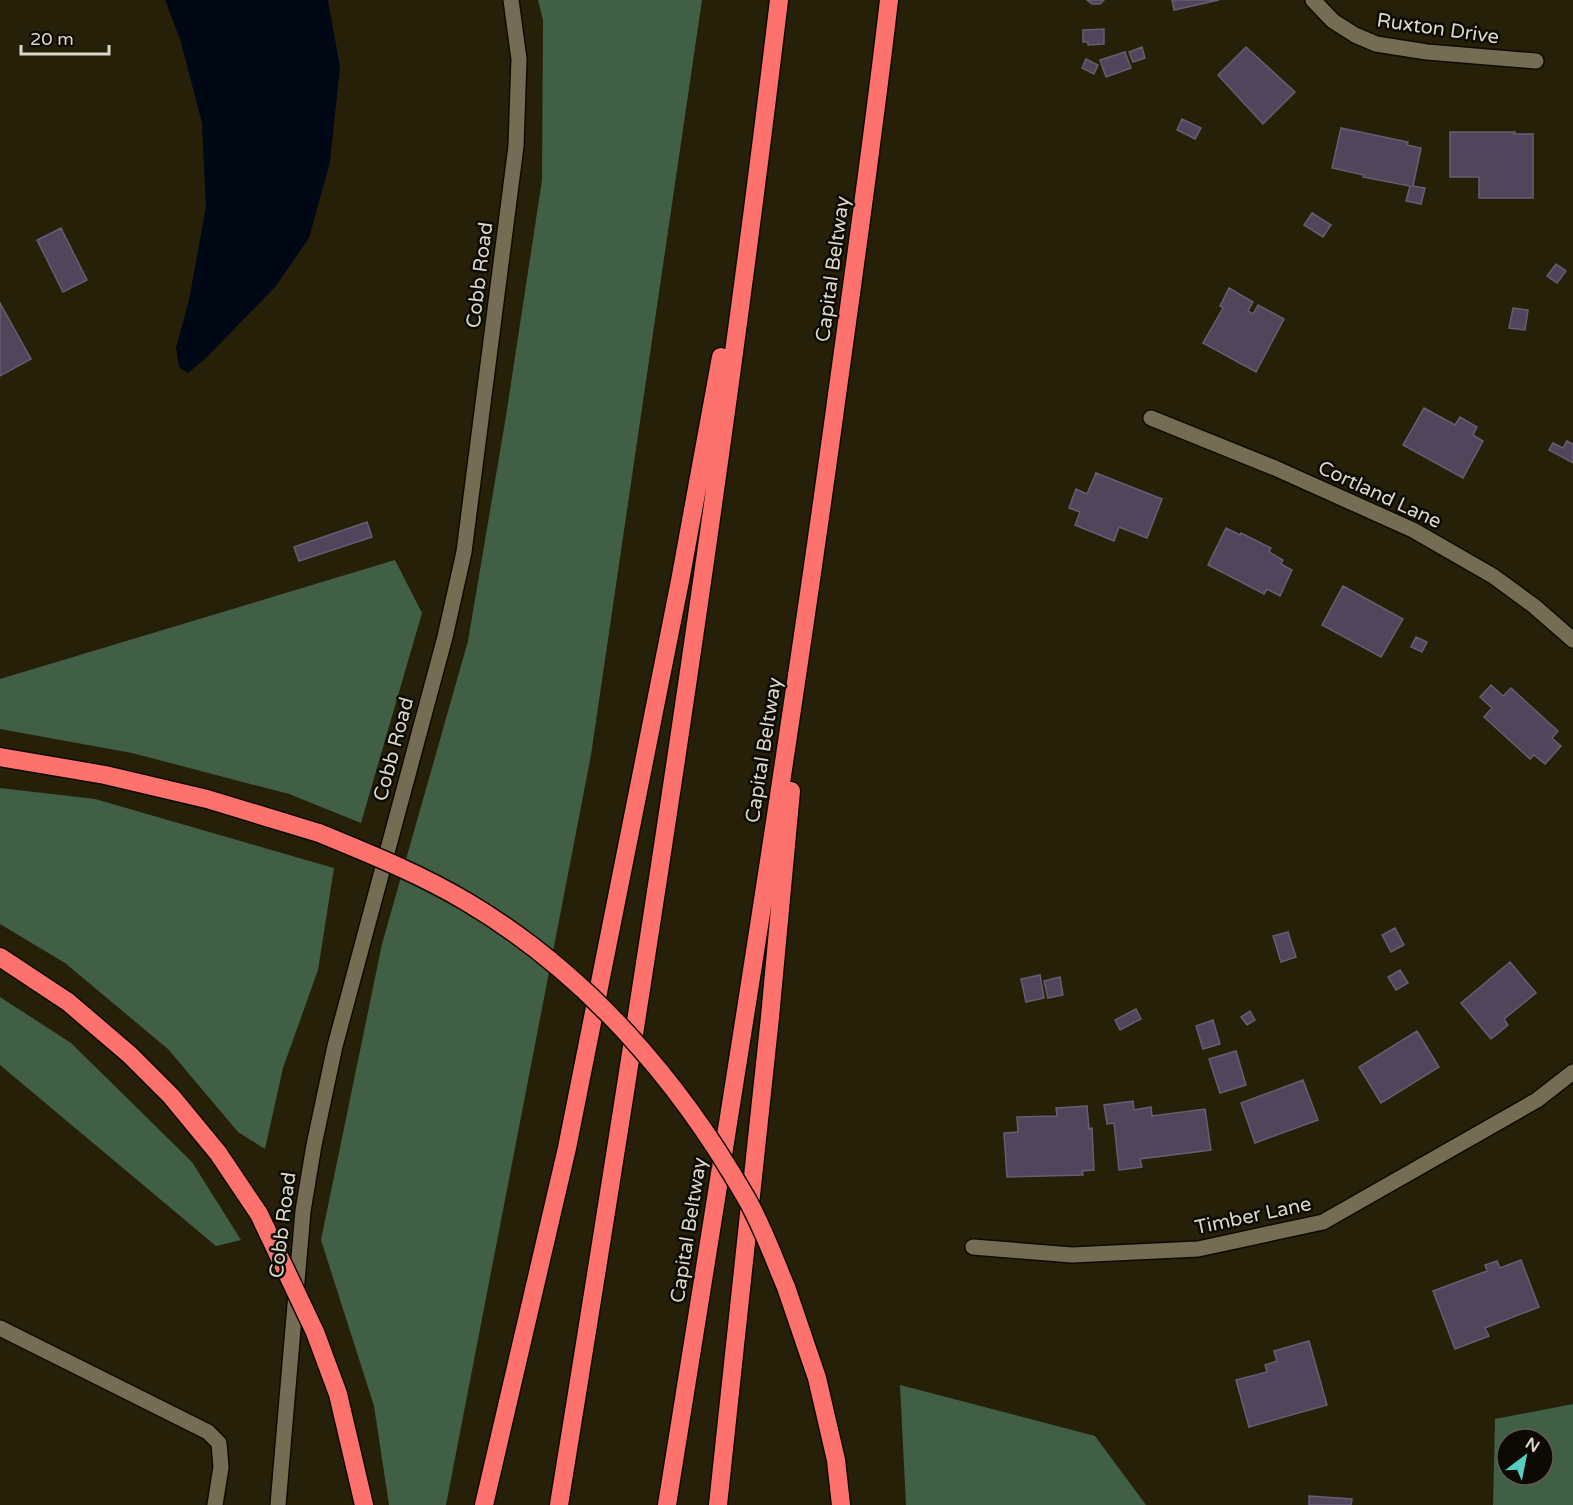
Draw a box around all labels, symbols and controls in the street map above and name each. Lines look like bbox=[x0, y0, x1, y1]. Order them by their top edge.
street label: Ruxton Drive bbox=[1375, 9, 1501, 49]
scale bar bbox=[21, 18, 110, 56]
text: 20 m bbox=[30, 28, 74, 50]
street label: Capital Beltway bbox=[811, 194, 855, 344]
street label: Cobb Road bbox=[462, 221, 498, 329]
street label: Cortland Lane bbox=[1314, 456, 1445, 534]
street label: Capital Beltway bbox=[741, 675, 787, 825]
street label: Cobb Road bbox=[369, 695, 419, 804]
street label: Capital Beltway bbox=[666, 1155, 712, 1305]
street label: Cobb Road bbox=[265, 1171, 301, 1279]
street label: Timber Lane bbox=[1193, 1192, 1314, 1240]
north arrow bbox=[1495, 1427, 1555, 1487]
text: N bbox=[1522, 1433, 1543, 1457]

